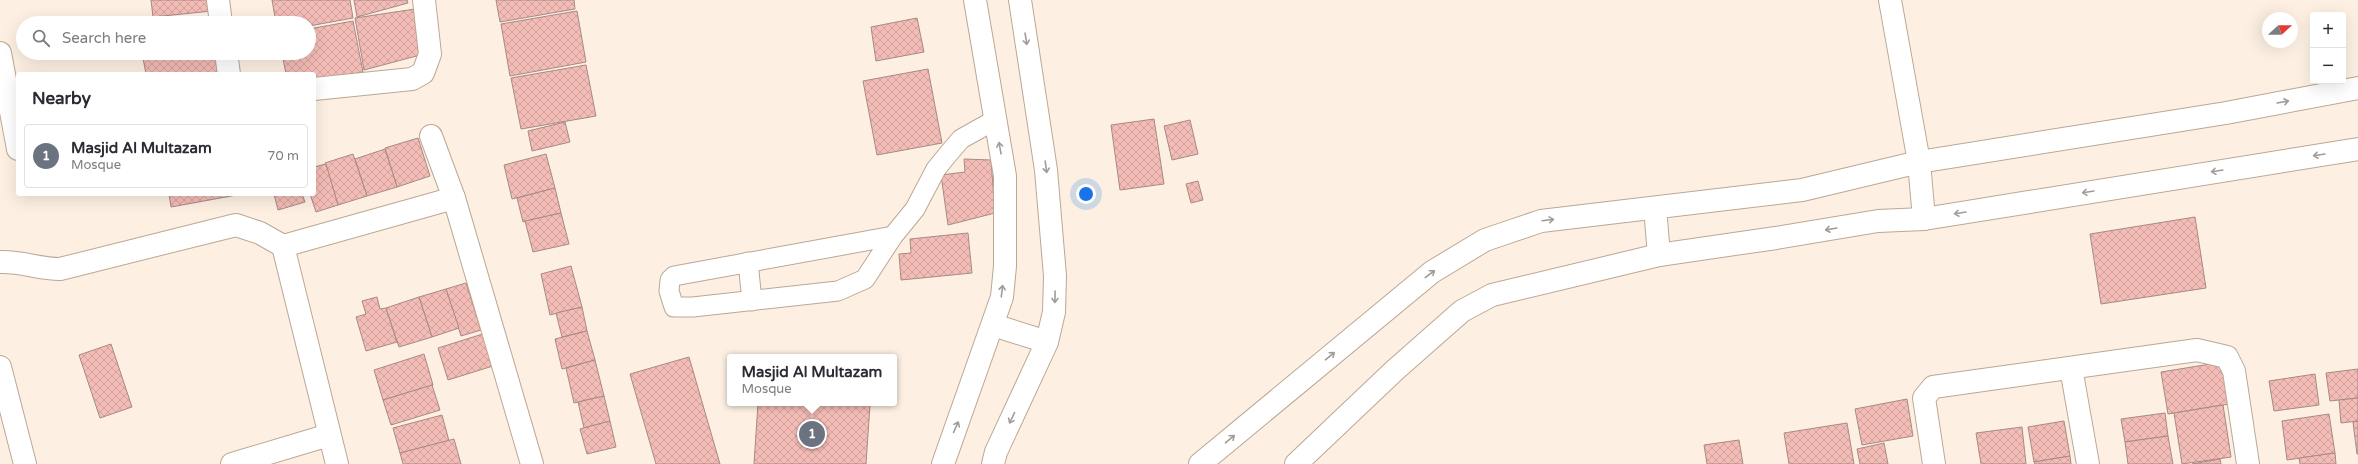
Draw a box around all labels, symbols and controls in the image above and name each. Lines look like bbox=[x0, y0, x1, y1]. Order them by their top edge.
north arrow bbox=[2262, 12, 2298, 48]
map controls bbox=[2310, 12, 2346, 84]
button: + bbox=[2310, 12, 2346, 48]
search box bbox=[16, 16, 316, 60]
icon: search bbox=[30, 27, 52, 49]
text: Search here bbox=[62, 29, 146, 47]
one-way arrow bbox=[1022, 32, 1030, 45]
button: − bbox=[2310, 48, 2346, 84]
text: Nearby bbox=[32, 88, 91, 109]
one-way arrow bbox=[2276, 98, 2289, 106]
text: Masjid Al Multazam bbox=[71, 139, 212, 157]
one-way arrow bbox=[996, 142, 1004, 155]
text: 1 bbox=[42, 148, 50, 164]
text: 70 m bbox=[267, 148, 299, 164]
one-way arrow bbox=[2313, 151, 2326, 159]
text: Mosque bbox=[71, 157, 121, 173]
one-way arrow bbox=[1042, 160, 1050, 173]
one-way arrow bbox=[2211, 167, 2224, 175]
your location bbox=[1076, 184, 1096, 204]
one-way arrow bbox=[2082, 188, 2095, 196]
one-way arrow bbox=[1954, 210, 1967, 218]
one-way arrow bbox=[1541, 217, 1554, 224]
one-way arrow bbox=[1825, 225, 1838, 233]
one-way arrow bbox=[1425, 270, 1436, 278]
one-way arrow bbox=[999, 285, 1006, 298]
one-way arrow bbox=[1051, 290, 1059, 303]
one-way arrow bbox=[1325, 352, 1335, 361]
popup bbox=[727, 354, 897, 406]
text: Masjid Al Multazam bbox=[742, 363, 882, 381]
text: Mosque bbox=[742, 381, 792, 397]
one-way arrow bbox=[1008, 412, 1015, 424]
pin: 1 bbox=[799, 419, 825, 449]
one-way arrow bbox=[953, 422, 960, 434]
one-way arrow bbox=[1224, 435, 1235, 444]

